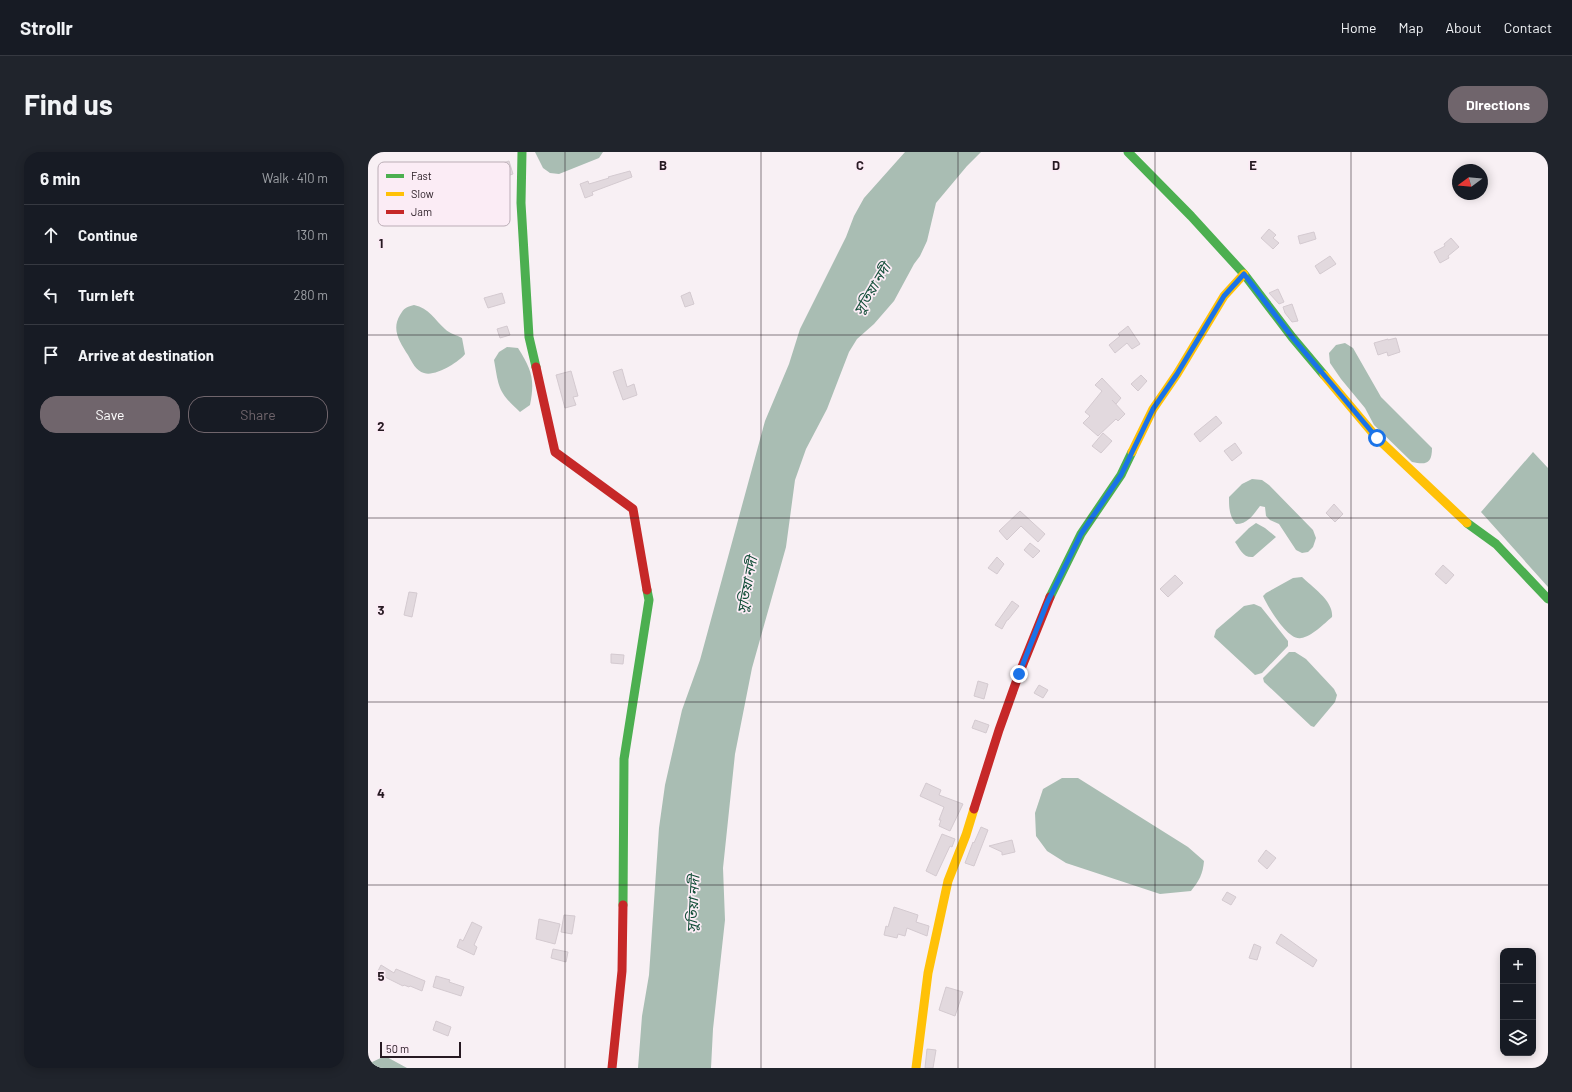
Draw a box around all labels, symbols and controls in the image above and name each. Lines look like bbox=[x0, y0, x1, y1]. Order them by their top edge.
text: Strollr bbox=[20, 16, 73, 39]
text: Home bbox=[1341, 19, 1377, 36]
text: Map bbox=[1399, 19, 1423, 36]
text: About bbox=[1445, 19, 1482, 36]
text: Contact bbox=[1504, 19, 1552, 36]
button: Directions bbox=[1448, 86, 1548, 123]
text: Find us bbox=[24, 87, 113, 121]
text: B bbox=[659, 157, 667, 173]
text: C bbox=[856, 157, 864, 173]
text: D bbox=[1052, 157, 1060, 173]
text: E bbox=[1249, 157, 1257, 173]
legend bbox=[378, 162, 510, 226]
north arrow bbox=[1452, 164, 1488, 200]
text: 6 min bbox=[40, 168, 80, 188]
text: Fast bbox=[411, 169, 432, 182]
text: Walk · 410 m bbox=[262, 170, 328, 186]
text: Slow bbox=[411, 187, 434, 200]
text: Jam bbox=[411, 205, 432, 218]
icon: ahead bbox=[40, 224, 62, 246]
text: Continue bbox=[78, 226, 138, 244]
text: 130 m bbox=[296, 227, 328, 243]
text: 1 bbox=[379, 235, 383, 251]
water label: সুতিয়া নদী bbox=[849, 257, 896, 318]
icon: left bbox=[40, 284, 62, 306]
text: Turn left bbox=[78, 286, 134, 304]
text: 280 m bbox=[294, 287, 328, 303]
icon: arrive bbox=[40, 344, 62, 366]
text: Arrive at destination bbox=[78, 346, 214, 364]
button: Save bbox=[40, 396, 180, 433]
button: Share bbox=[188, 396, 328, 433]
text: 2 bbox=[377, 418, 385, 434]
route start bbox=[1368, 429, 1386, 447]
water label: সুতিয়া নদী bbox=[733, 552, 762, 615]
text: 3 bbox=[377, 602, 385, 618]
route end bbox=[1010, 665, 1028, 683]
text: 4 bbox=[377, 785, 385, 801]
water label: সুতিয়া নদী bbox=[683, 872, 704, 933]
map controls bbox=[1500, 948, 1536, 1056]
button: + bbox=[1500, 948, 1536, 984]
text: 5 bbox=[377, 968, 385, 984]
button: − bbox=[1500, 984, 1536, 1020]
button: layers bbox=[1500, 1020, 1536, 1056]
scale bar bbox=[380, 1040, 461, 1059]
text: 50 m bbox=[386, 1042, 409, 1055]

